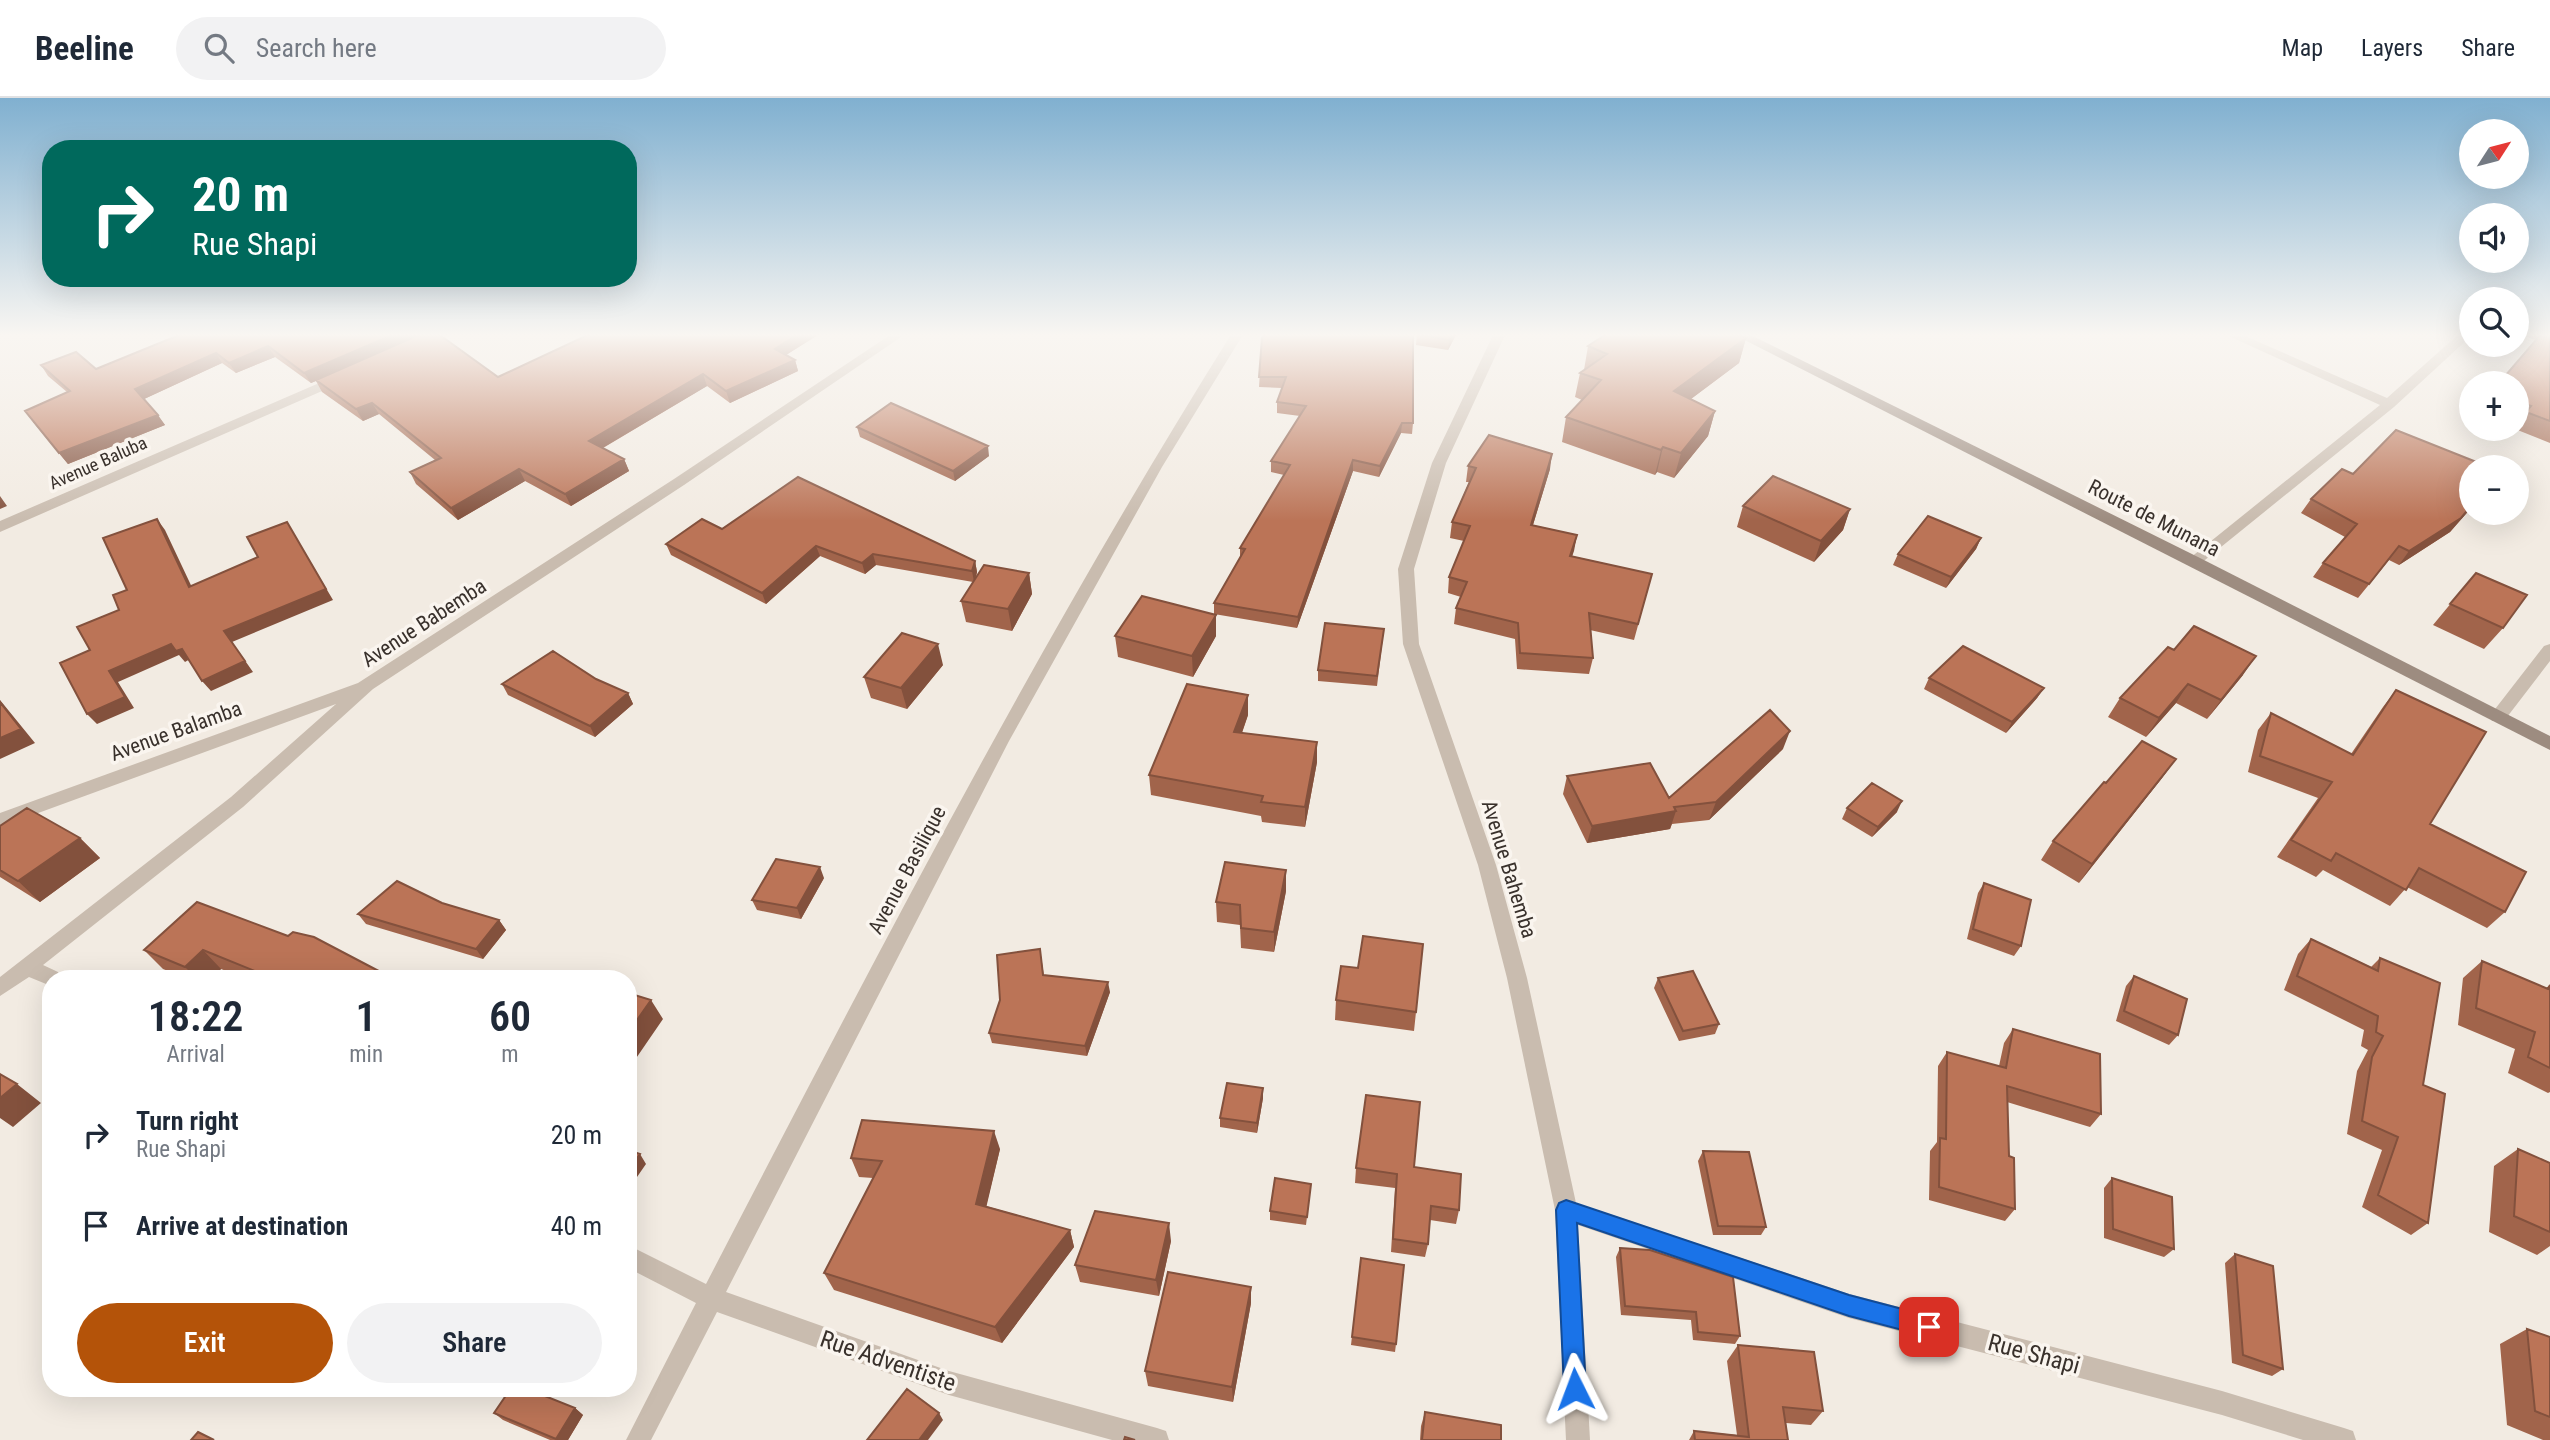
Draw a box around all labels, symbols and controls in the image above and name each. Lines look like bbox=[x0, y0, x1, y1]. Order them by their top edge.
search box bbox=[176, 17, 666, 80]
text: Beeline bbox=[35, 29, 134, 68]
icon: search bbox=[200, 29, 238, 67]
text: Search here bbox=[256, 33, 377, 63]
text: Map bbox=[2282, 34, 2323, 62]
text: Layers bbox=[2361, 34, 2423, 62]
text: Share bbox=[2461, 34, 2515, 62]
north arrow bbox=[2459, 119, 2529, 189]
map controls bbox=[2459, 119, 2529, 525]
text: 20 m bbox=[192, 166, 289, 223]
icon: right bbox=[77, 168, 168, 259]
button: sound bbox=[2459, 203, 2529, 273]
text: Rue Shapi bbox=[192, 225, 317, 263]
button: search bbox=[2459, 287, 2529, 357]
button: + bbox=[2459, 371, 2529, 441]
street label: Avenue Baluba bbox=[46, 432, 150, 493]
button: − bbox=[2459, 455, 2529, 525]
street label: Route de Munana bbox=[2084, 475, 2224, 561]
street label: Avenue Babemba bbox=[357, 574, 491, 672]
street label: Avenue Balamba bbox=[107, 696, 245, 766]
street label: Avenue Bahemba bbox=[1477, 797, 1541, 941]
street label: Avenue Basilique bbox=[863, 802, 951, 938]
text: 18:22 bbox=[148, 992, 243, 1041]
text: 1 bbox=[356, 992, 377, 1041]
text: 60 bbox=[489, 992, 531, 1041]
text: Arrival bbox=[166, 1041, 225, 1068]
text: min bbox=[349, 1041, 383, 1068]
text: m bbox=[501, 1041, 519, 1068]
text: Turn right bbox=[136, 1106, 238, 1136]
icon: right bbox=[77, 1116, 115, 1154]
text: 20 m bbox=[551, 1120, 602, 1150]
text: Rue Shapi bbox=[136, 1136, 226, 1163]
icon: arrive bbox=[77, 1207, 115, 1245]
text: Arrive at destination bbox=[136, 1211, 348, 1241]
text: 40 m bbox=[551, 1211, 602, 1241]
pin bbox=[1899, 1297, 1959, 1357]
button: Exit bbox=[77, 1303, 333, 1383]
button: Share bbox=[347, 1303, 602, 1383]
icon: arrive bbox=[1910, 1308, 1948, 1346]
street label: Rue Adventiste bbox=[816, 1325, 960, 1397]
street label: Rue Shapi bbox=[1985, 1328, 2083, 1380]
position arrow bbox=[1538, 1352, 1612, 1426]

